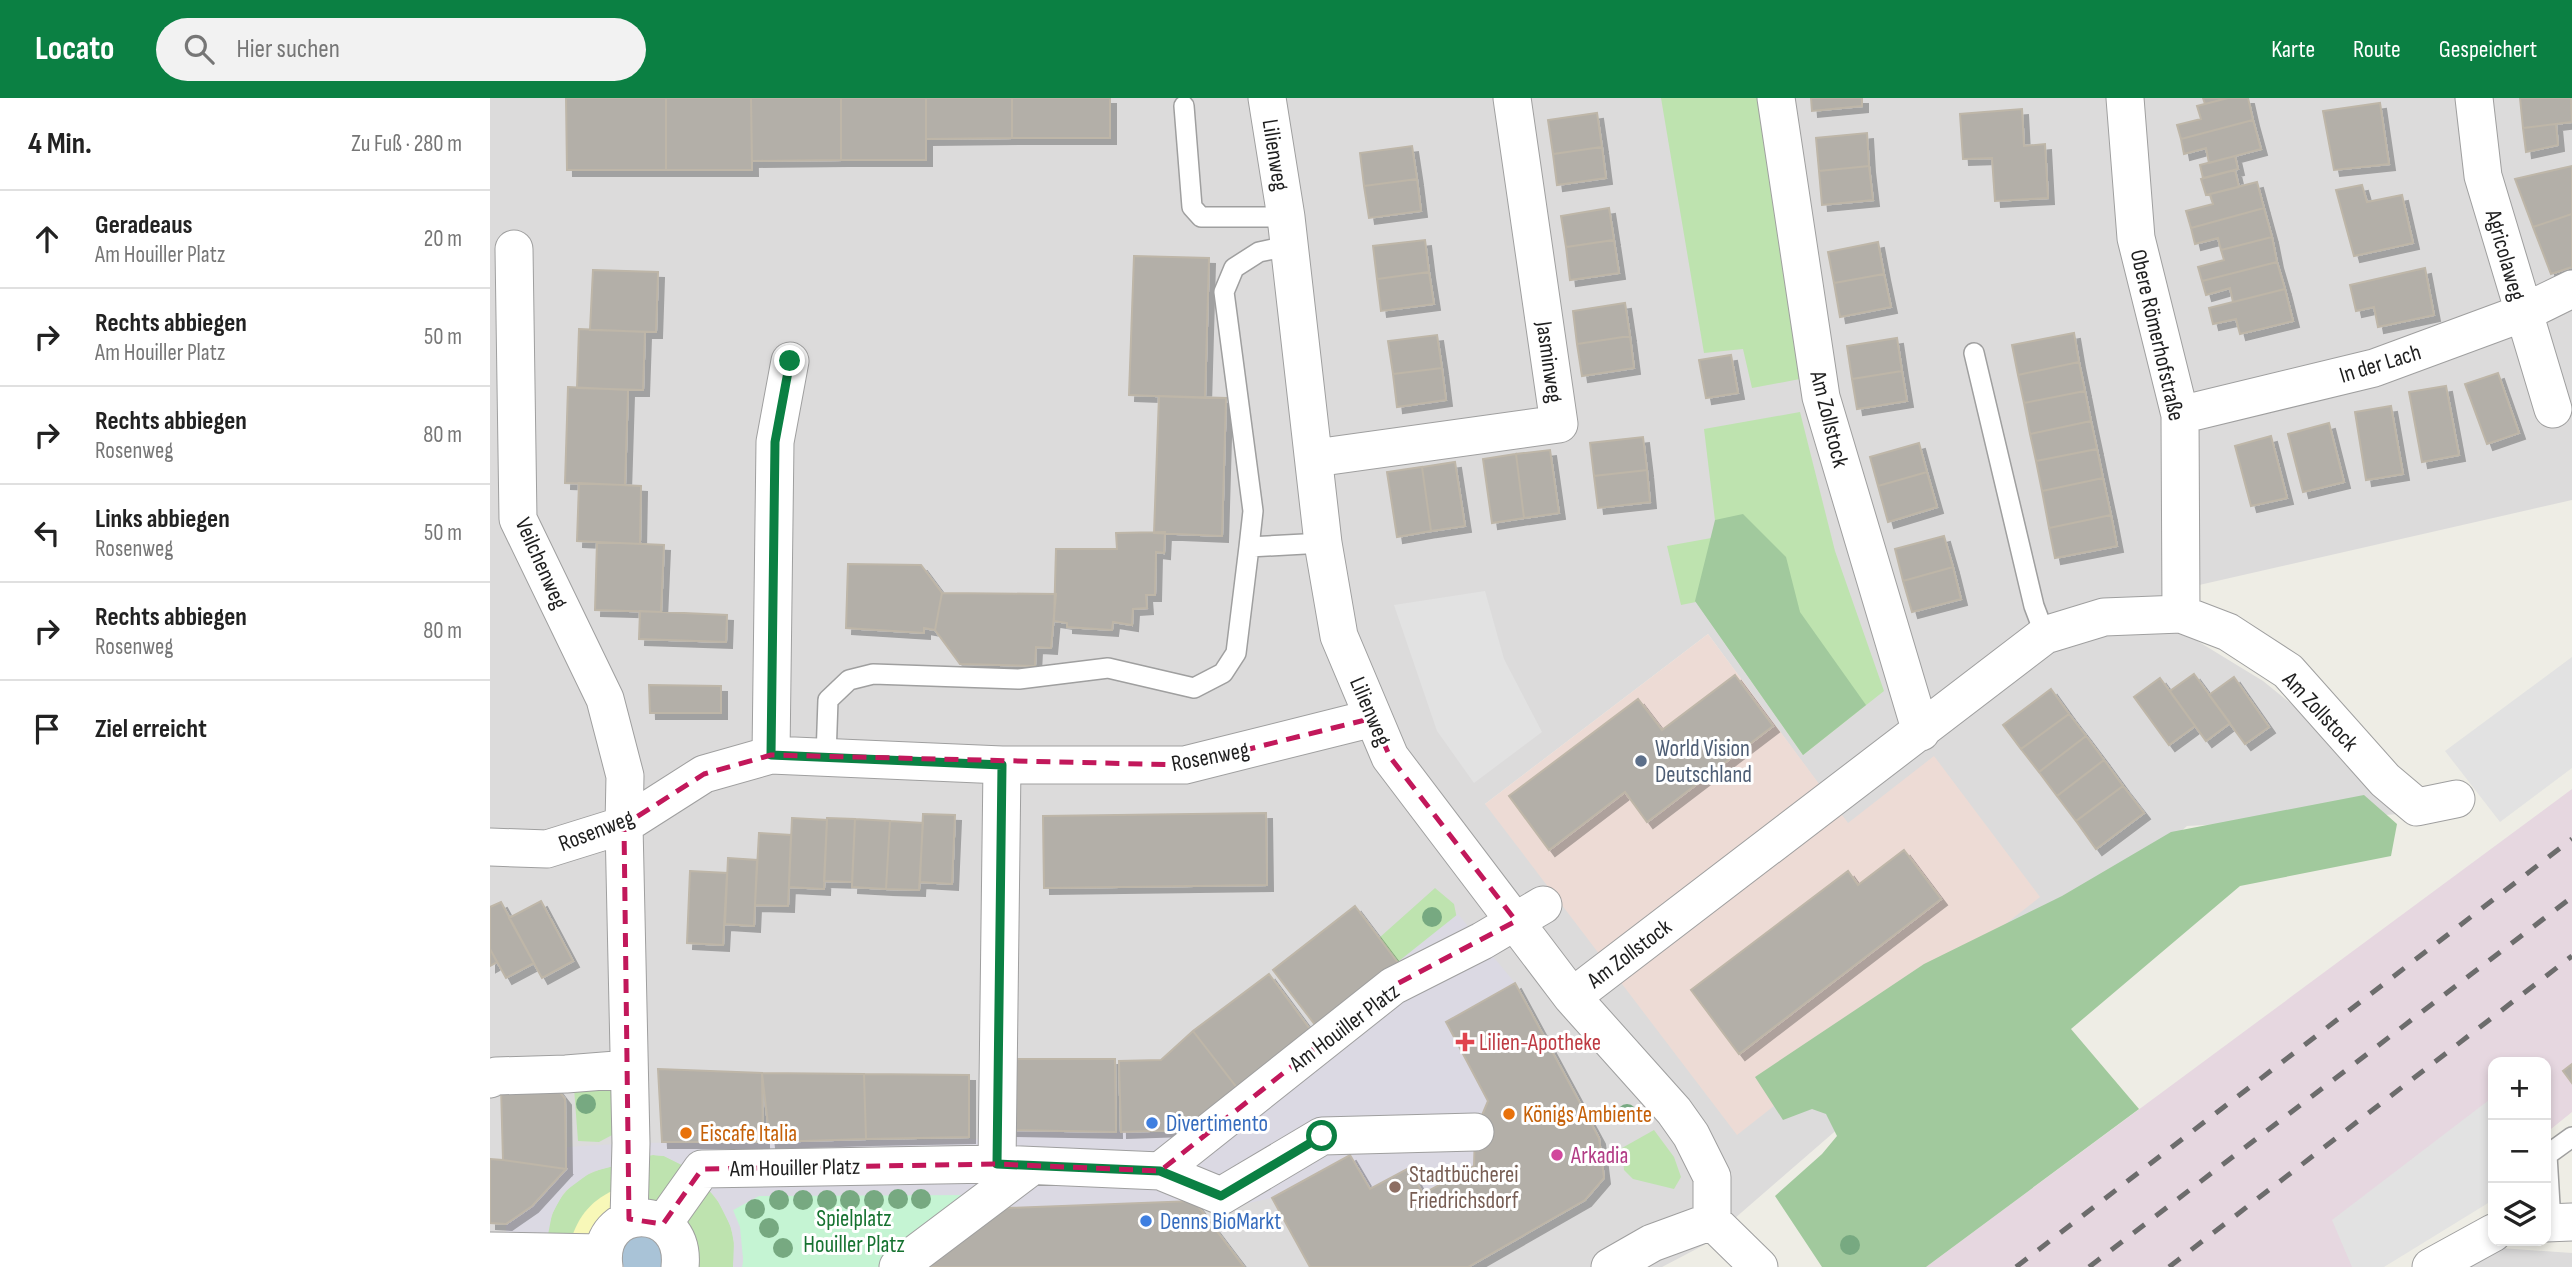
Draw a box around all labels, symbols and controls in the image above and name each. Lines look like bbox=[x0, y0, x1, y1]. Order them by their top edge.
search box bbox=[156, 18, 646, 81]
text: Locato bbox=[35, 29, 114, 69]
icon: search bbox=[180, 30, 218, 68]
text: Hier suchen bbox=[236, 34, 340, 65]
text: Karte bbox=[2271, 35, 2315, 64]
text: Route bbox=[2353, 35, 2401, 64]
text: Gespeichert bbox=[2439, 35, 2537, 64]
street label: Lilienweg bbox=[1256, 117, 1294, 193]
text: 4 Min. bbox=[28, 126, 92, 162]
text: Zu Fuß · 280 m bbox=[351, 130, 462, 158]
street label: Agricolaweg bbox=[2478, 206, 2531, 304]
text: Geradeaus bbox=[95, 210, 193, 241]
icon: ahead bbox=[28, 220, 66, 258]
text: 20 m bbox=[424, 225, 462, 253]
text: Am Houiller Platz bbox=[95, 241, 225, 269]
street label: Obere Römerhofstraße bbox=[2124, 247, 2190, 424]
text: Rechts abbiegen bbox=[95, 308, 247, 339]
icon: right bbox=[28, 318, 66, 356]
street label: Jasminweg bbox=[1529, 319, 1569, 405]
text: 50 m bbox=[424, 323, 462, 351]
street label: In der Lach bbox=[2336, 338, 2424, 390]
text: Am Houiller Platz bbox=[95, 339, 225, 367]
route end bbox=[774, 345, 805, 376]
street label: Am Zollstock bbox=[1803, 367, 1855, 471]
text: Rechts abbiegen bbox=[95, 406, 247, 437]
icon: right bbox=[28, 416, 66, 454]
text: 80 m bbox=[423, 421, 462, 449]
text: Rosenweg bbox=[95, 437, 173, 465]
text: Links abbiegen bbox=[95, 504, 230, 535]
street label: Veilchenweg bbox=[509, 513, 574, 613]
icon: left bbox=[28, 514, 66, 552]
text: 50 m bbox=[424, 519, 462, 547]
text: Rosenweg bbox=[95, 535, 173, 563]
text: Rechts abbiegen bbox=[95, 602, 247, 633]
icon: right bbox=[28, 612, 66, 650]
text: 80 m bbox=[423, 617, 462, 645]
text: Rosenweg bbox=[95, 633, 173, 661]
street label: Am Zollstock bbox=[2276, 665, 2364, 757]
street label: Lilienweg bbox=[1343, 673, 1397, 750]
icon: arrive bbox=[28, 710, 66, 748]
text: Ziel erreicht bbox=[95, 714, 207, 745]
place label: World Vision Deutschland bbox=[1655, 735, 1752, 789]
street label: Rosenweg bbox=[1169, 736, 1251, 778]
marker: World Vision Deutschland bbox=[1633, 753, 1649, 769]
street label: Rosenweg bbox=[555, 804, 638, 858]
street label: Am Zollstock bbox=[1581, 913, 1678, 995]
street label: Am Houiller Platz bbox=[1283, 977, 1405, 1079]
place label: Lilien-Apotheke bbox=[1479, 1029, 1601, 1057]
marker: Lilien-Apotheke bbox=[1457, 1034, 1473, 1050]
map controls bbox=[2488, 1057, 2551, 1246]
button: + bbox=[2488, 1057, 2551, 1120]
place label: Königs Ambiente bbox=[1523, 1101, 1652, 1129]
marker: Königs Ambiente bbox=[1501, 1106, 1517, 1122]
place label: Divertimento bbox=[1166, 1110, 1268, 1138]
marker: Divertimento bbox=[1144, 1115, 1160, 1131]
place label: Eiscafe Italia bbox=[700, 1120, 797, 1148]
route start bbox=[1306, 1120, 1337, 1151]
button: − bbox=[2488, 1120, 2551, 1183]
marker: Eiscafe Italia bbox=[678, 1125, 694, 1141]
place label: Arkadia bbox=[1570, 1142, 1628, 1170]
marker: Arkadia bbox=[1549, 1147, 1565, 1163]
street label: Am Houiller Platz bbox=[729, 1153, 860, 1183]
place label: Stadtbücherei Friedrichsdorf bbox=[1409, 1161, 1519, 1215]
marker: Stadtbücherei Friedrichsdorf bbox=[1387, 1179, 1403, 1195]
button: layers bbox=[2488, 1183, 2551, 1246]
park label: Spielplatz Houiller Platz bbox=[803, 1205, 905, 1259]
place label: Denns BioMarkt bbox=[1160, 1208, 1281, 1236]
marker: Denns BioMarkt bbox=[1138, 1213, 1154, 1229]

